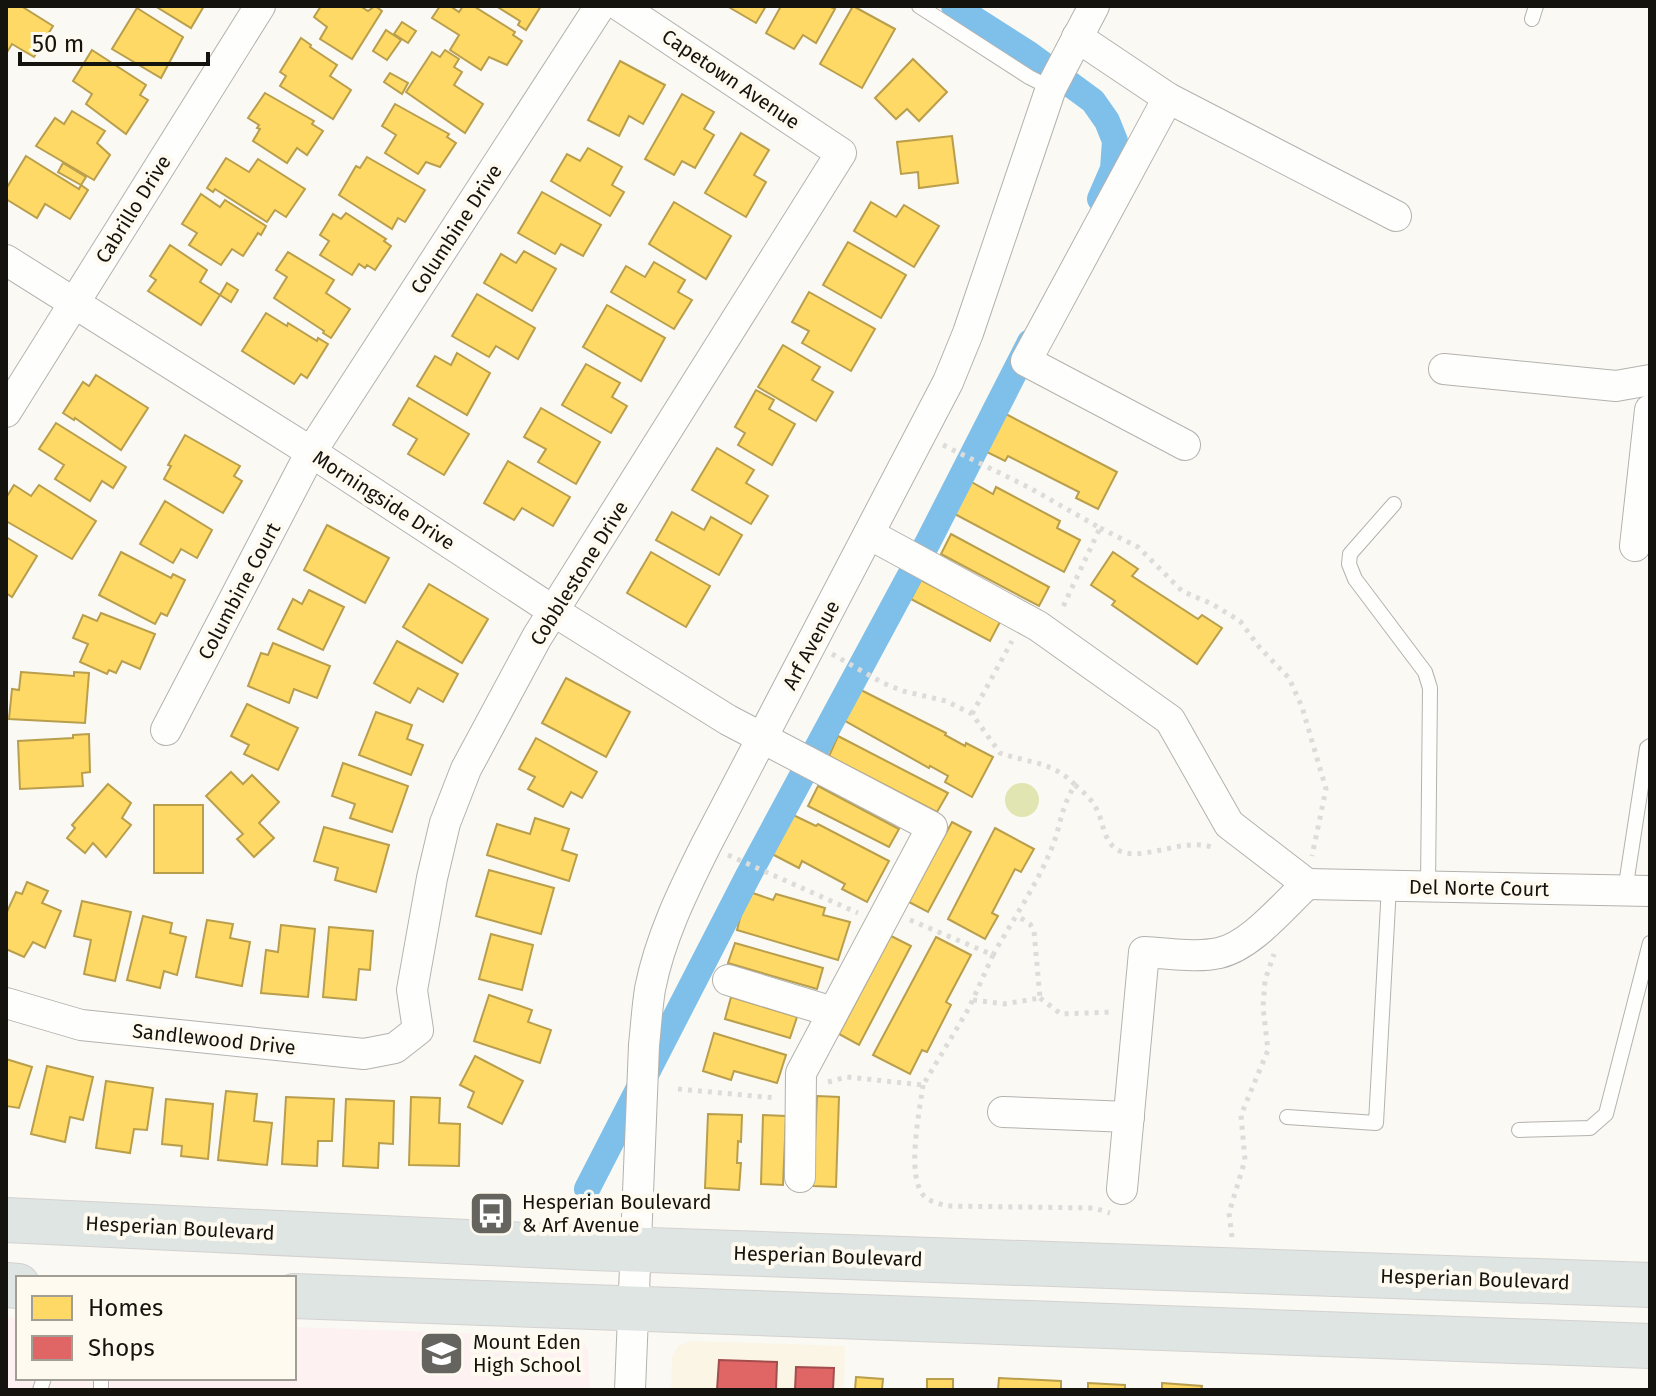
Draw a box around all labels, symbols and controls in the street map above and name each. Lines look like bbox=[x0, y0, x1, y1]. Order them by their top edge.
scale bar bbox=[20, 16, 208, 66]
street label: Capetown Avenue bbox=[658, 24, 804, 134]
text: 50 m bbox=[32, 30, 84, 58]
street label: Cabrillo Drive bbox=[90, 151, 176, 267]
street label: Columbine Drive bbox=[405, 160, 507, 298]
street label: Morningside Drive bbox=[309, 445, 459, 555]
street label: Cobblestone Drive bbox=[525, 496, 633, 650]
street label: Columbine Court bbox=[193, 518, 286, 664]
street label: Arf Avenue bbox=[778, 596, 844, 694]
street label: Del Norte Court bbox=[1409, 875, 1550, 901]
street label: Sandlewood Drive bbox=[131, 1018, 297, 1060]
bus stop icon: Hesperian Boulevard & Arf Avenue bbox=[467, 1189, 515, 1237]
place label: Hesperian Boulevard & Arf Avenue bbox=[522, 1190, 711, 1237]
street label: Hesperian Boulevard bbox=[85, 1211, 275, 1245]
street label: Hesperian Boulevard bbox=[733, 1241, 923, 1271]
street label: Hesperian Boulevard bbox=[1380, 1264, 1570, 1294]
legend bbox=[16, 1276, 296, 1380]
text: Homes bbox=[88, 1294, 163, 1322]
school or university icon: Mount Eden High School bbox=[418, 1329, 466, 1377]
place label: Mount Eden High School bbox=[473, 1330, 581, 1377]
text: Shops bbox=[88, 1334, 155, 1362]

